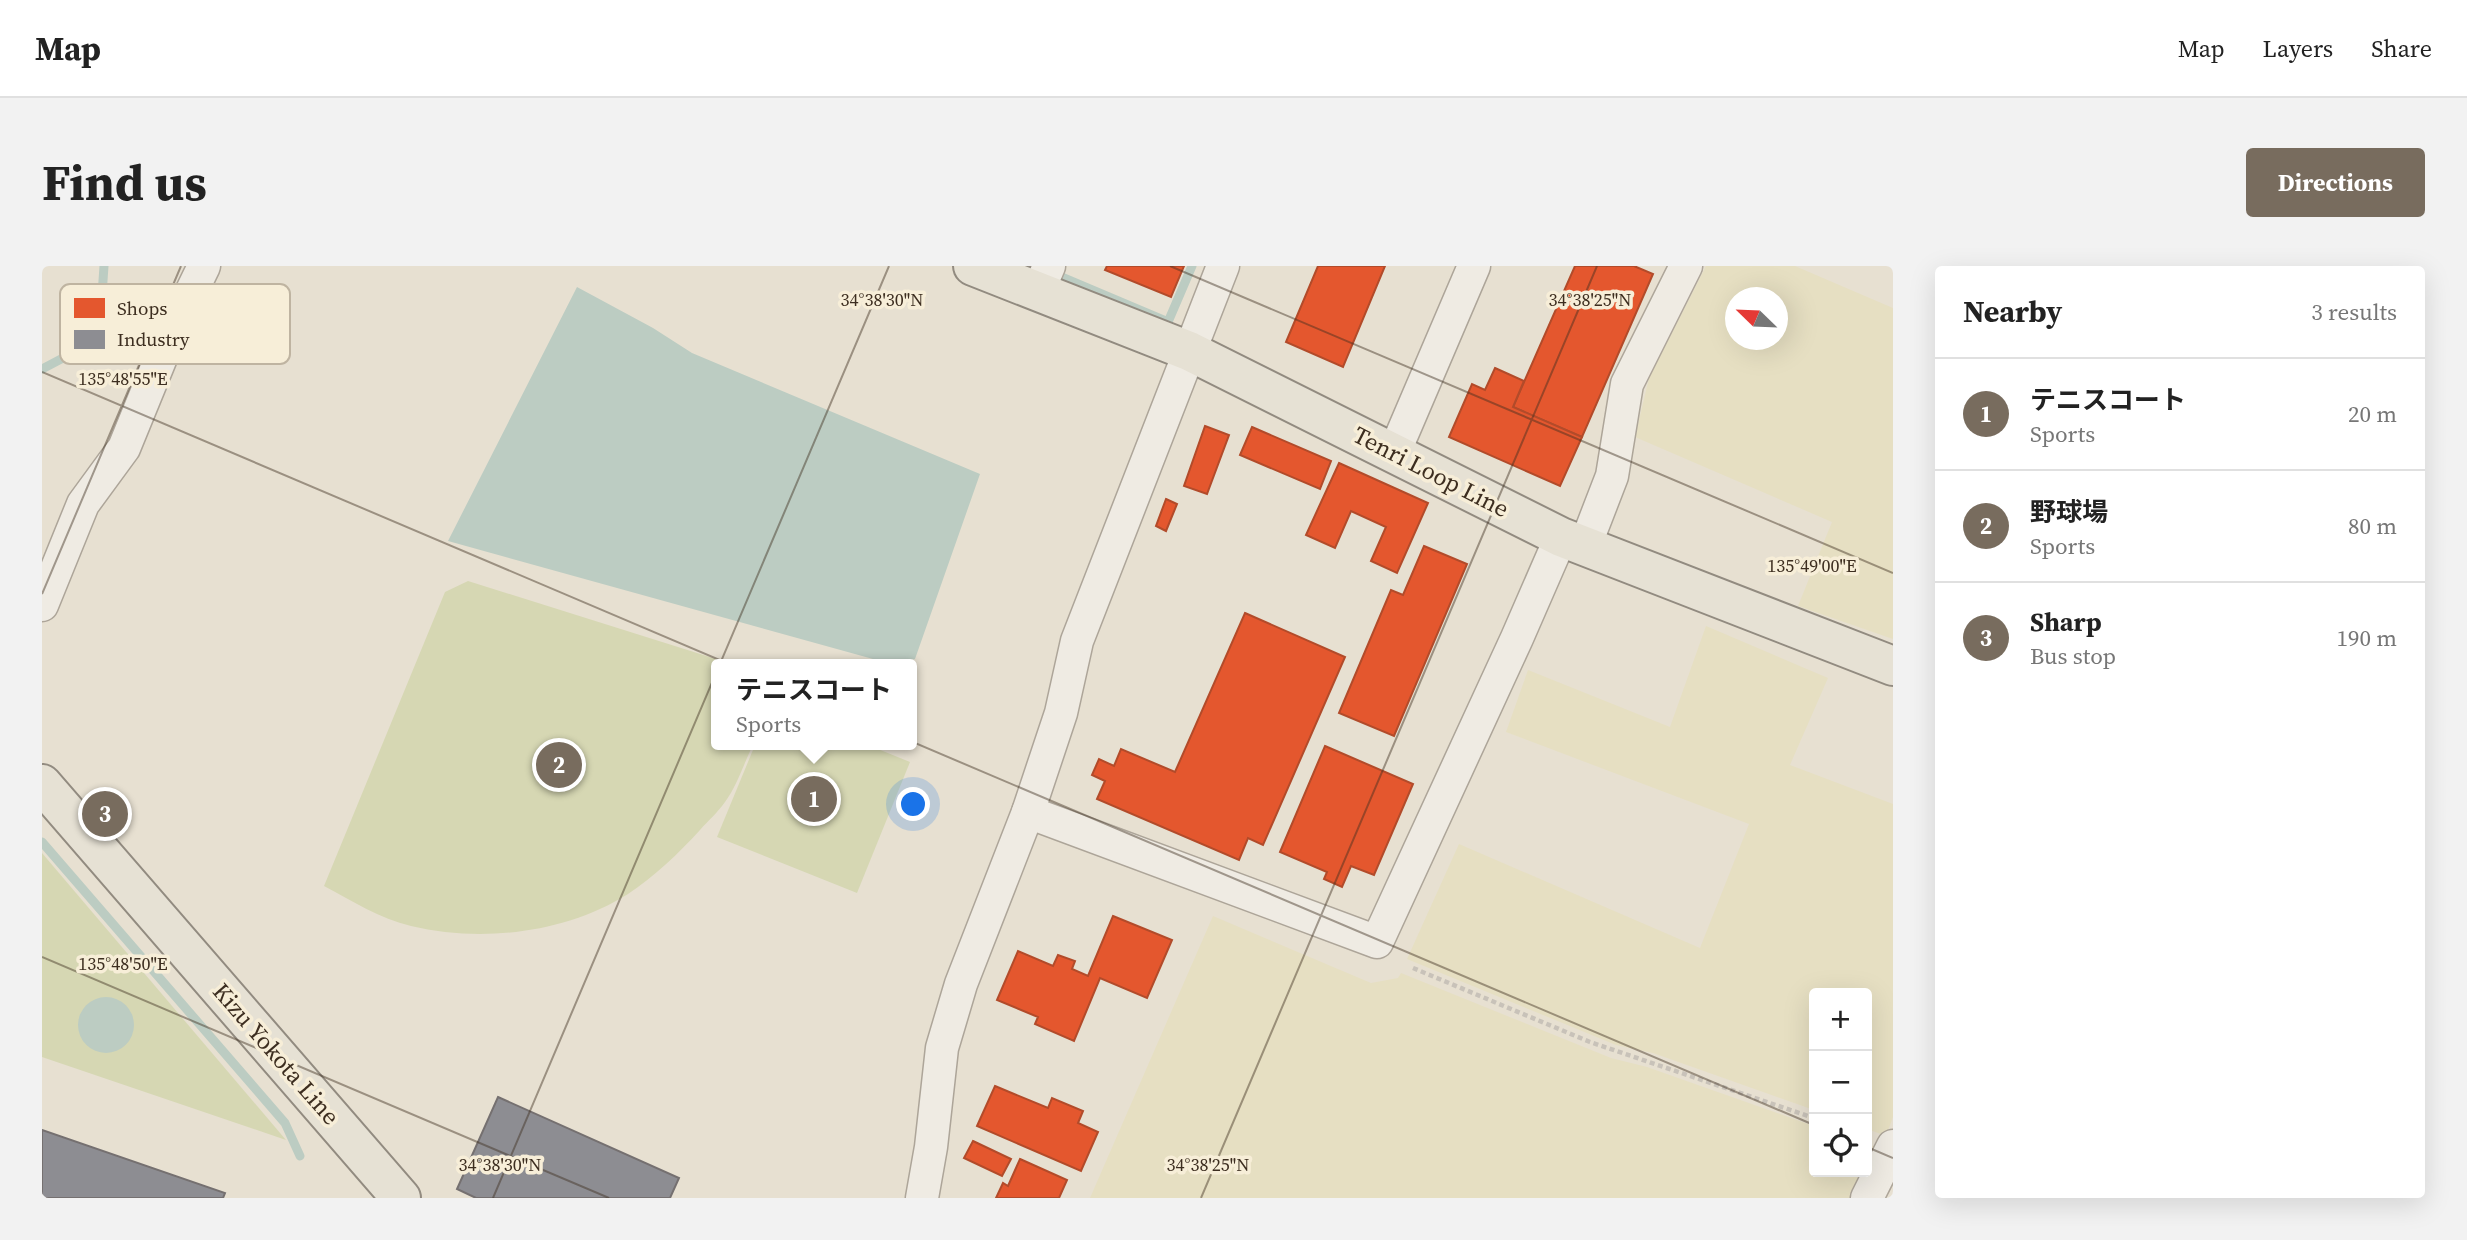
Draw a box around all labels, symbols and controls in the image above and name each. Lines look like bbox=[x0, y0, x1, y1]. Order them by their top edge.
text: Map bbox=[35, 26, 101, 71]
text: Map bbox=[2178, 32, 2225, 65]
text: Layers bbox=[2263, 32, 2333, 65]
text: Share bbox=[2371, 32, 2432, 65]
button: Directions bbox=[2246, 148, 2425, 217]
text: Find us bbox=[42, 149, 207, 216]
legend bbox=[60, 284, 290, 364]
text: 34°38'30"N bbox=[841, 287, 923, 312]
text: 34°38'25"N bbox=[1549, 287, 1631, 312]
north arrow bbox=[1725, 287, 1788, 350]
text: Nearby bbox=[1963, 291, 2062, 332]
text: Shops bbox=[117, 295, 168, 321]
text: 3 results bbox=[2311, 296, 2397, 328]
text: Industry bbox=[117, 326, 190, 352]
text: 135°48'55"E bbox=[78, 366, 168, 391]
text: テニスコート bbox=[2030, 382, 2186, 418]
text: 1 bbox=[1980, 398, 1992, 430]
text: 20 m bbox=[2348, 398, 2397, 430]
street label: Tenri Loop Line bbox=[1348, 418, 1515, 525]
text: Sports bbox=[2030, 418, 2095, 450]
text: 野球場 bbox=[2030, 494, 2108, 530]
text: 2 bbox=[1980, 510, 1992, 542]
text: 80 m bbox=[2348, 510, 2397, 542]
text: Sports bbox=[2030, 530, 2095, 562]
text: 135°49'00"E bbox=[1767, 553, 1857, 578]
text: Sharp bbox=[2030, 604, 2102, 640]
text: 3 bbox=[1980, 622, 1992, 654]
text: 190 m bbox=[2336, 622, 2397, 654]
text: Bus stop bbox=[2030, 640, 2116, 672]
popup bbox=[711, 659, 917, 750]
text: テニスコート bbox=[736, 672, 892, 708]
text: Sports bbox=[736, 708, 801, 740]
pin: 2 bbox=[536, 739, 582, 791]
pin: 1 bbox=[791, 773, 837, 825]
your location bbox=[896, 787, 930, 821]
pin: 3 bbox=[82, 788, 128, 840]
text: 135°48'50"E bbox=[78, 951, 168, 976]
street label: Kizu Yokota Line bbox=[205, 976, 347, 1132]
map controls bbox=[1809, 988, 1872, 1177]
button: + bbox=[1809, 988, 1872, 1051]
button: − bbox=[1809, 1051, 1872, 1114]
button: locate bbox=[1809, 1114, 1872, 1177]
text: 34°38'30"N bbox=[459, 1152, 541, 1177]
text: 34°38'25"N bbox=[1167, 1152, 1249, 1177]

